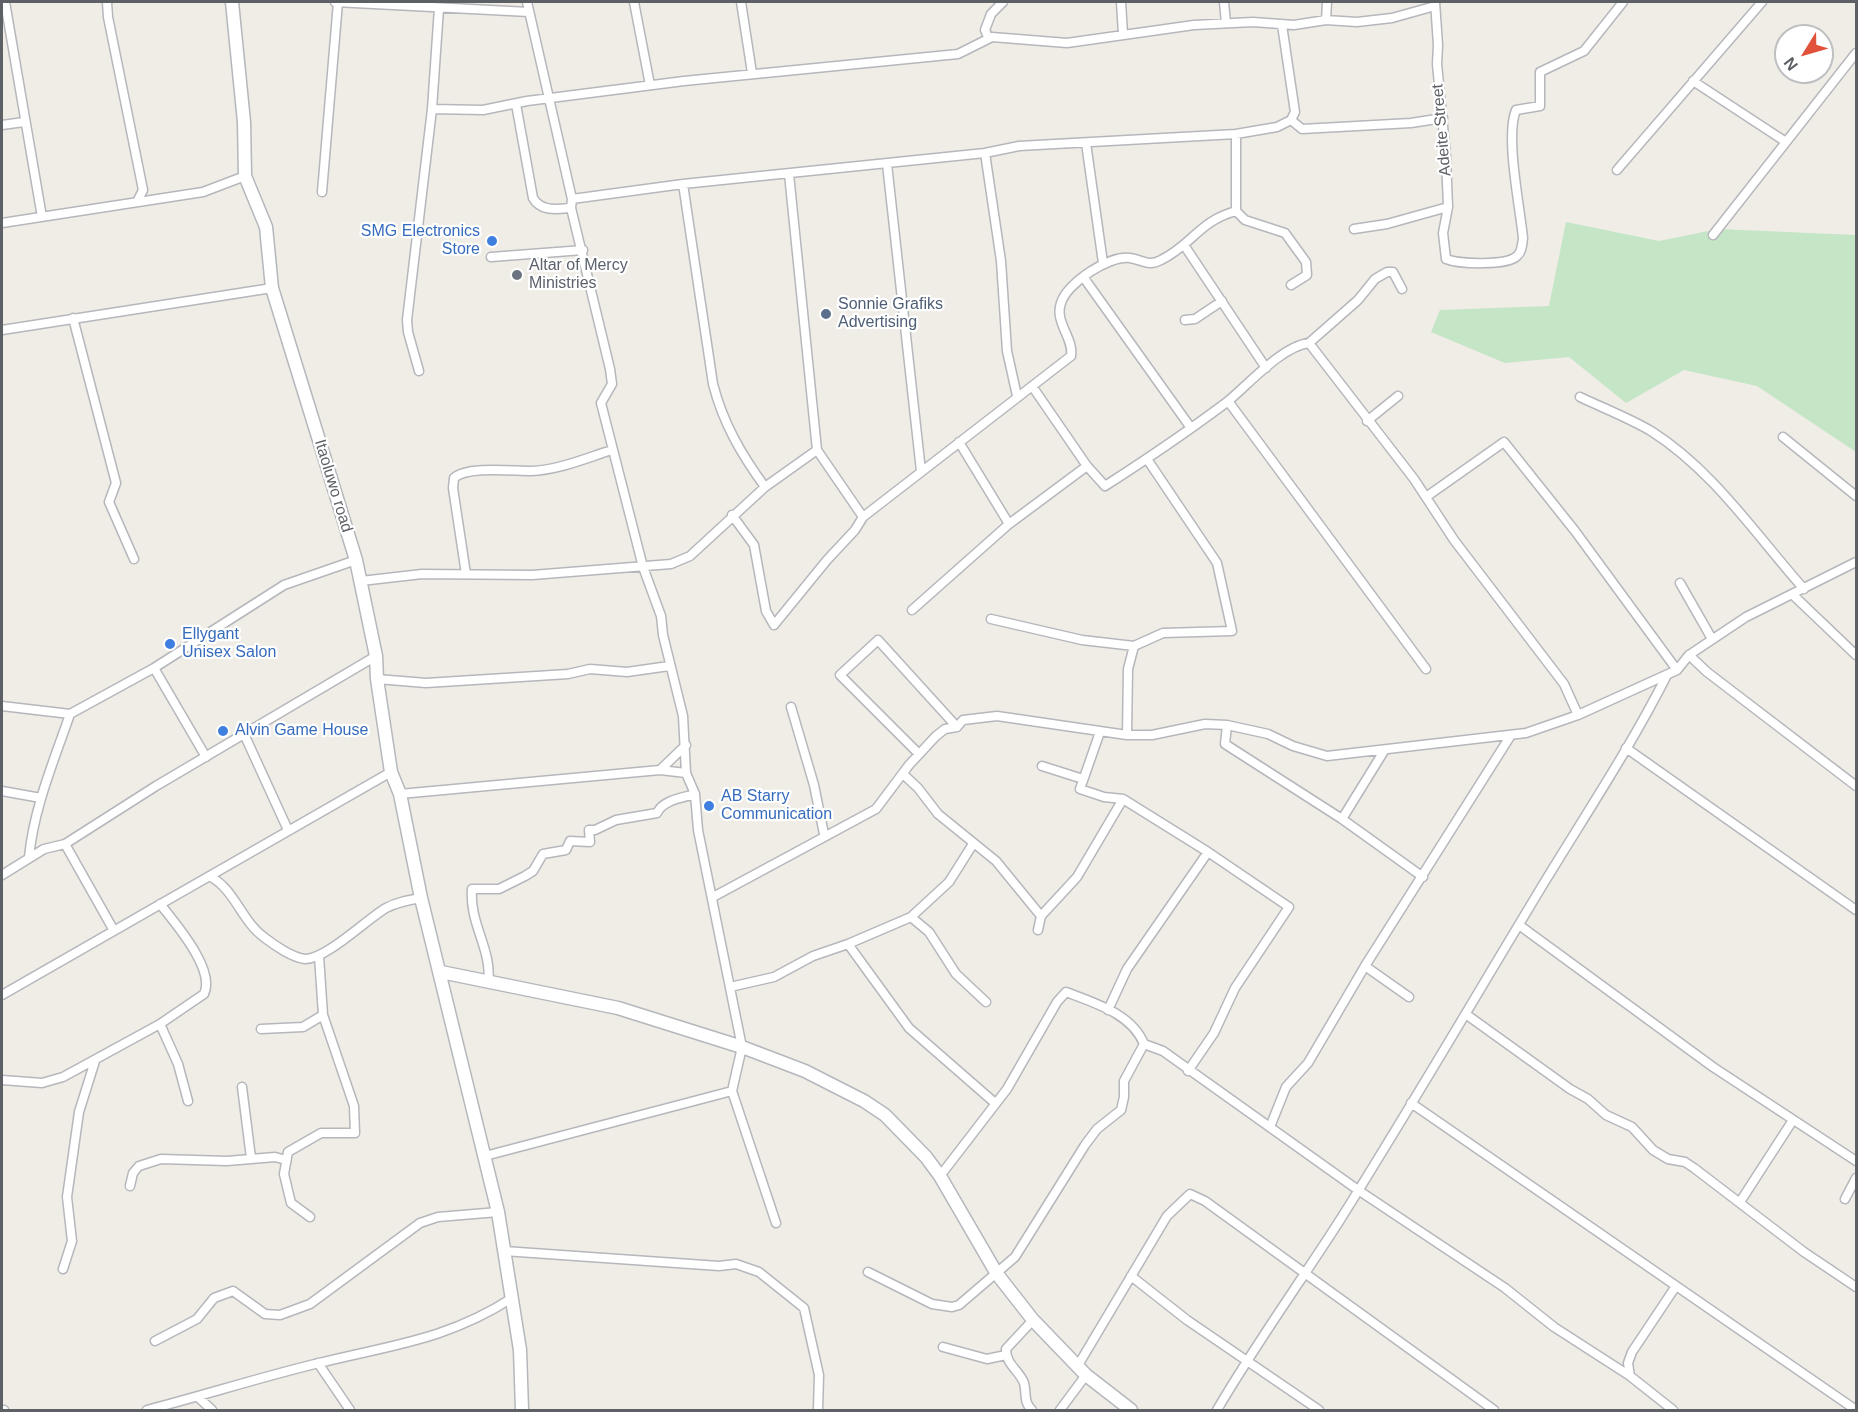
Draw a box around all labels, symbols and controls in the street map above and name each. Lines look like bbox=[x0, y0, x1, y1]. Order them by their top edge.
north arrow bbox=[1774, 24, 1834, 84]
text: N bbox=[1781, 54, 1801, 74]
street label: Adeite Street bbox=[1428, 83, 1456, 177]
place label: SMG Electronics Store bbox=[361, 222, 480, 260]
marker: SMG Electronics Store bbox=[485, 234, 499, 248]
place label: Altar of Mercy Ministries bbox=[529, 256, 628, 294]
marker: Altar of Mercy Ministries bbox=[510, 268, 524, 282]
place label: Sonnie Grafiks Advertising bbox=[838, 295, 943, 333]
marker: Sonnie Grafiks Advertising bbox=[819, 307, 833, 321]
street label: Itaoluwo road bbox=[310, 437, 356, 535]
place label: Ellygant Unisex Salon bbox=[182, 625, 276, 663]
marker: Ellygant Unisex Salon bbox=[163, 637, 177, 651]
place label: Alvin Game House bbox=[235, 721, 368, 741]
marker: Alvin Game House bbox=[216, 724, 230, 738]
place label: AB Starry Communication bbox=[721, 787, 832, 825]
marker: AB Starry Communication bbox=[702, 799, 716, 813]

